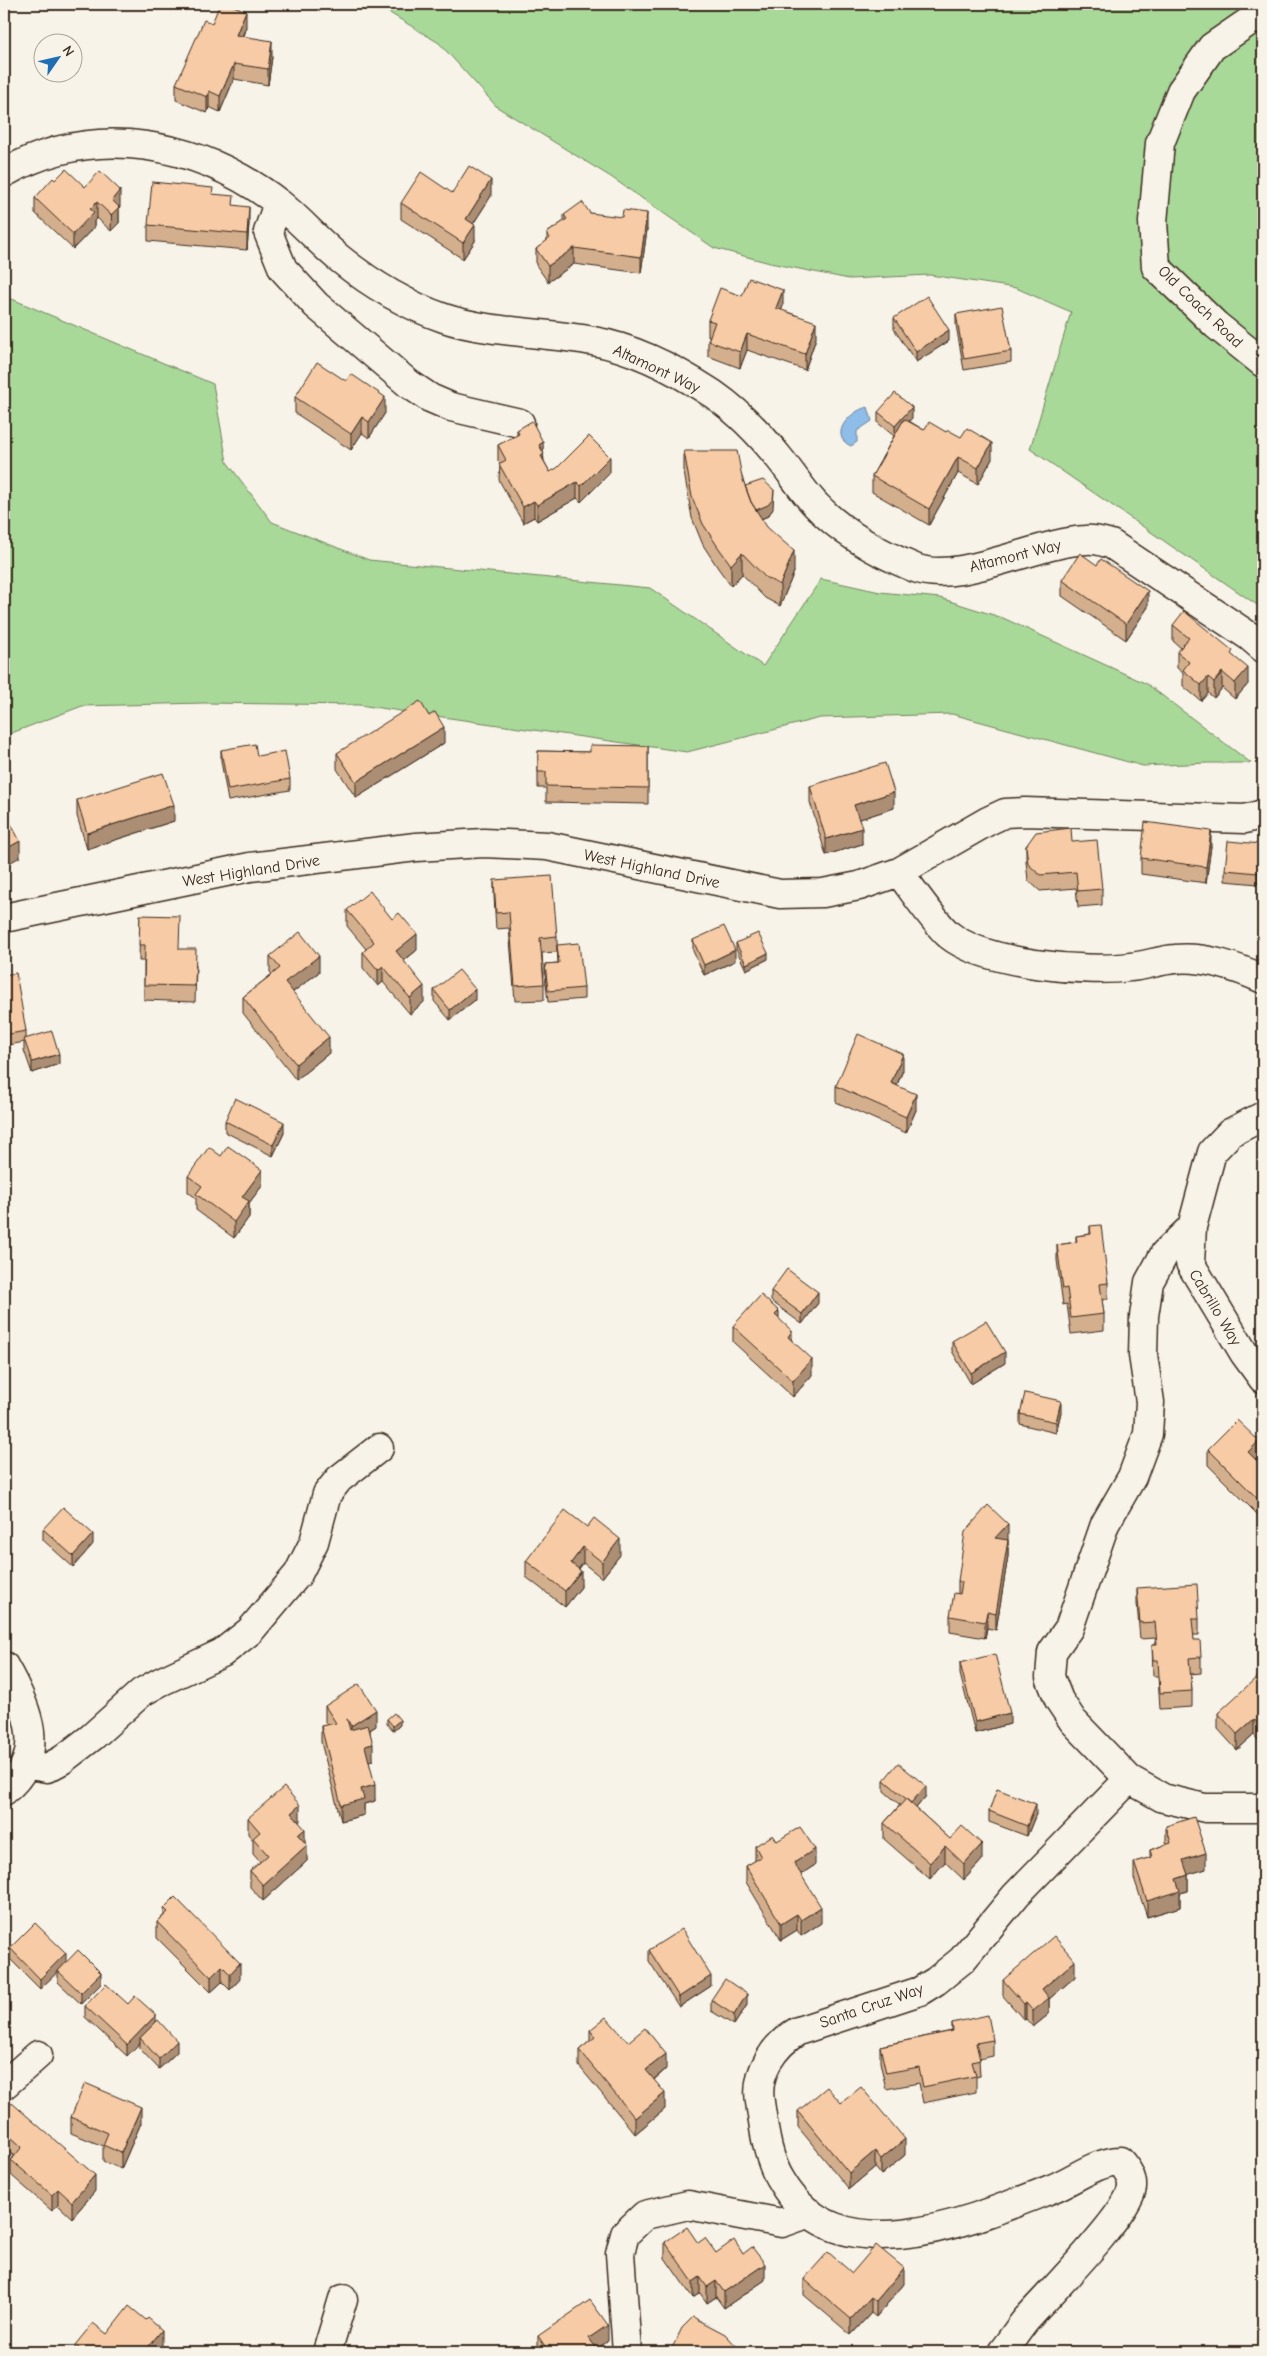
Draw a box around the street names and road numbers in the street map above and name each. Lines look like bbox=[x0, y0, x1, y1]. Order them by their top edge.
street label: Old Coach Road bbox=[1154, 262, 1246, 352]
street label: Altamont Way bbox=[610, 341, 704, 397]
street label: Altamont Way bbox=[968, 536, 1064, 576]
street label: West Highland Drive bbox=[582, 846, 721, 892]
street label: West Highland Drive bbox=[181, 851, 321, 891]
street label: Cabrillo Way bbox=[1185, 1266, 1245, 1350]
street label: Santa Cruz Way bbox=[817, 1980, 926, 2032]

